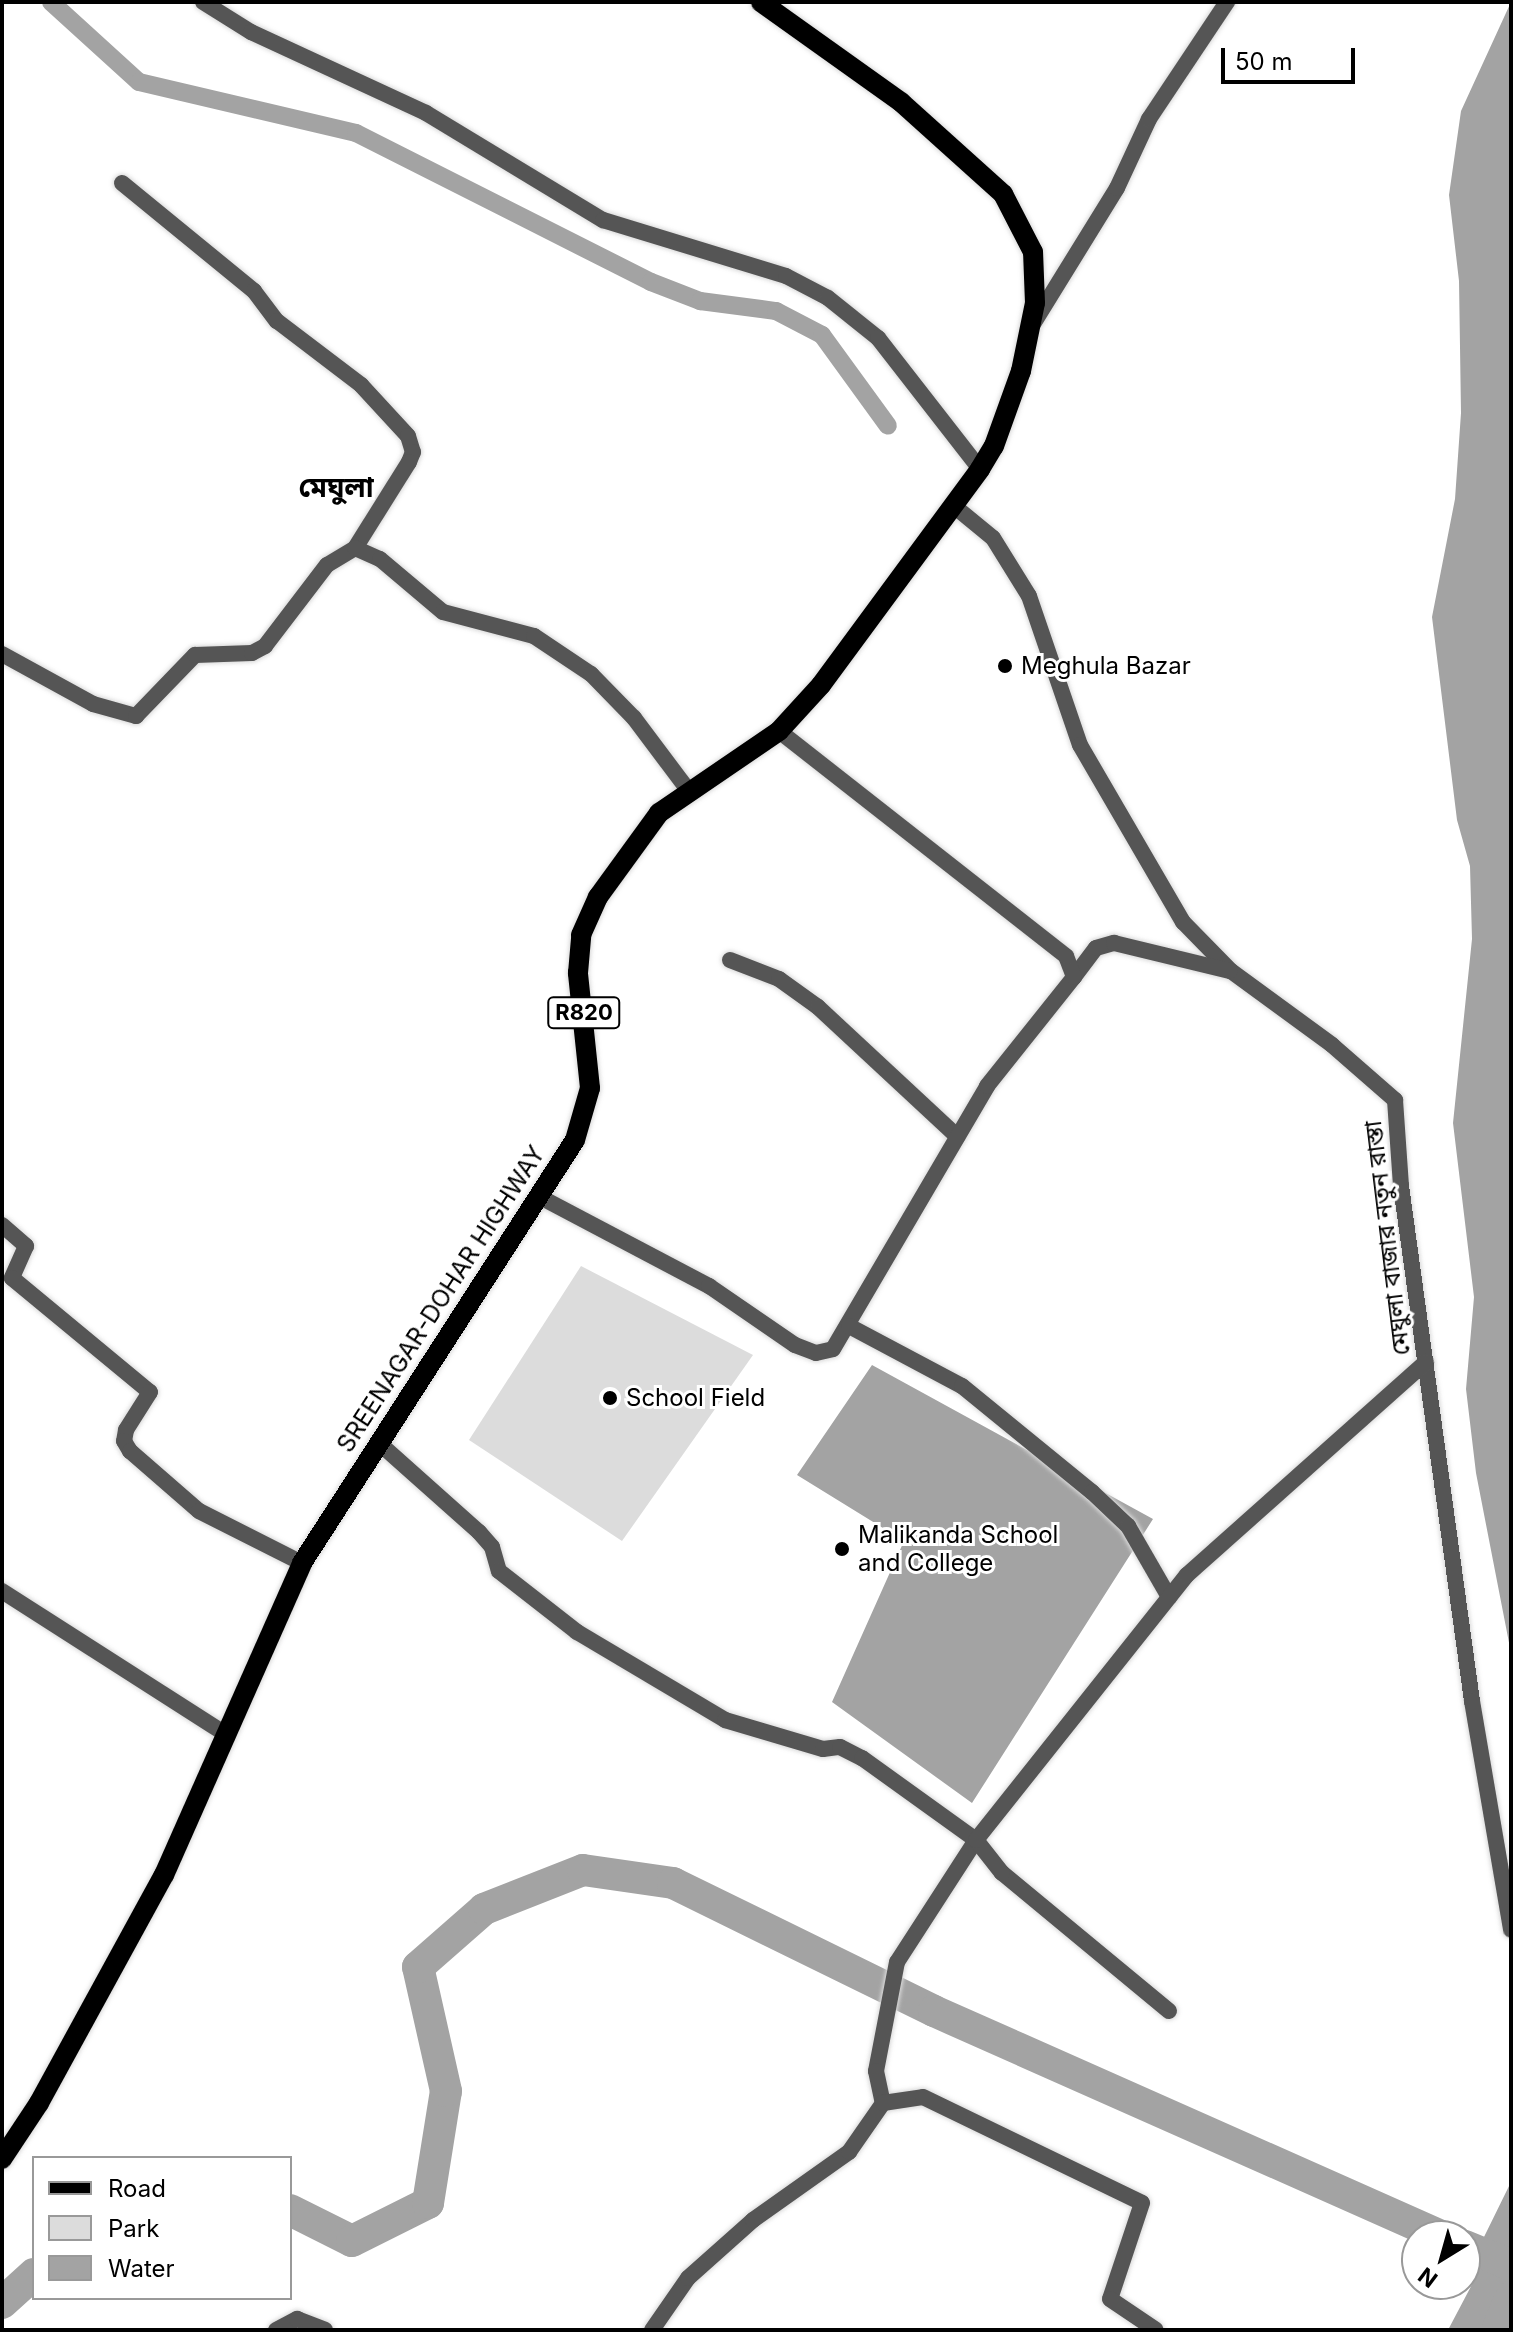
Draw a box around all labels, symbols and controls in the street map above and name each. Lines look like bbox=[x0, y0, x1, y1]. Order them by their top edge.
scale bar bbox=[1225, 32, 1359, 82]
text: 50 m bbox=[1235, 47, 1293, 76]
district label: মেঘুলা bbox=[298, 470, 374, 504]
place label: Meghula Bazar bbox=[1021, 652, 1191, 680]
marker: Meghula Bazar bbox=[996, 657, 1014, 675]
road number: R820 bbox=[546, 995, 622, 1031]
street label: মেঘুলা বাজার নতুন রাস্তা bbox=[1358, 1119, 1416, 1357]
street label: SREENAGAR-DOHAR HIGHWAY bbox=[331, 1140, 551, 1458]
place label: School Field bbox=[626, 1384, 765, 1412]
marker: School Field bbox=[601, 1389, 619, 1407]
place label: Malikanda School and College bbox=[858, 1521, 1058, 1577]
marker: Malikanda School and College bbox=[833, 1540, 851, 1558]
legend bbox=[32, 2156, 292, 2300]
text: Road bbox=[108, 2174, 166, 2203]
text: Park bbox=[108, 2214, 159, 2243]
north arrow bbox=[1401, 2220, 1481, 2300]
text: Water bbox=[108, 2254, 175, 2283]
text: N bbox=[1413, 2262, 1442, 2293]

